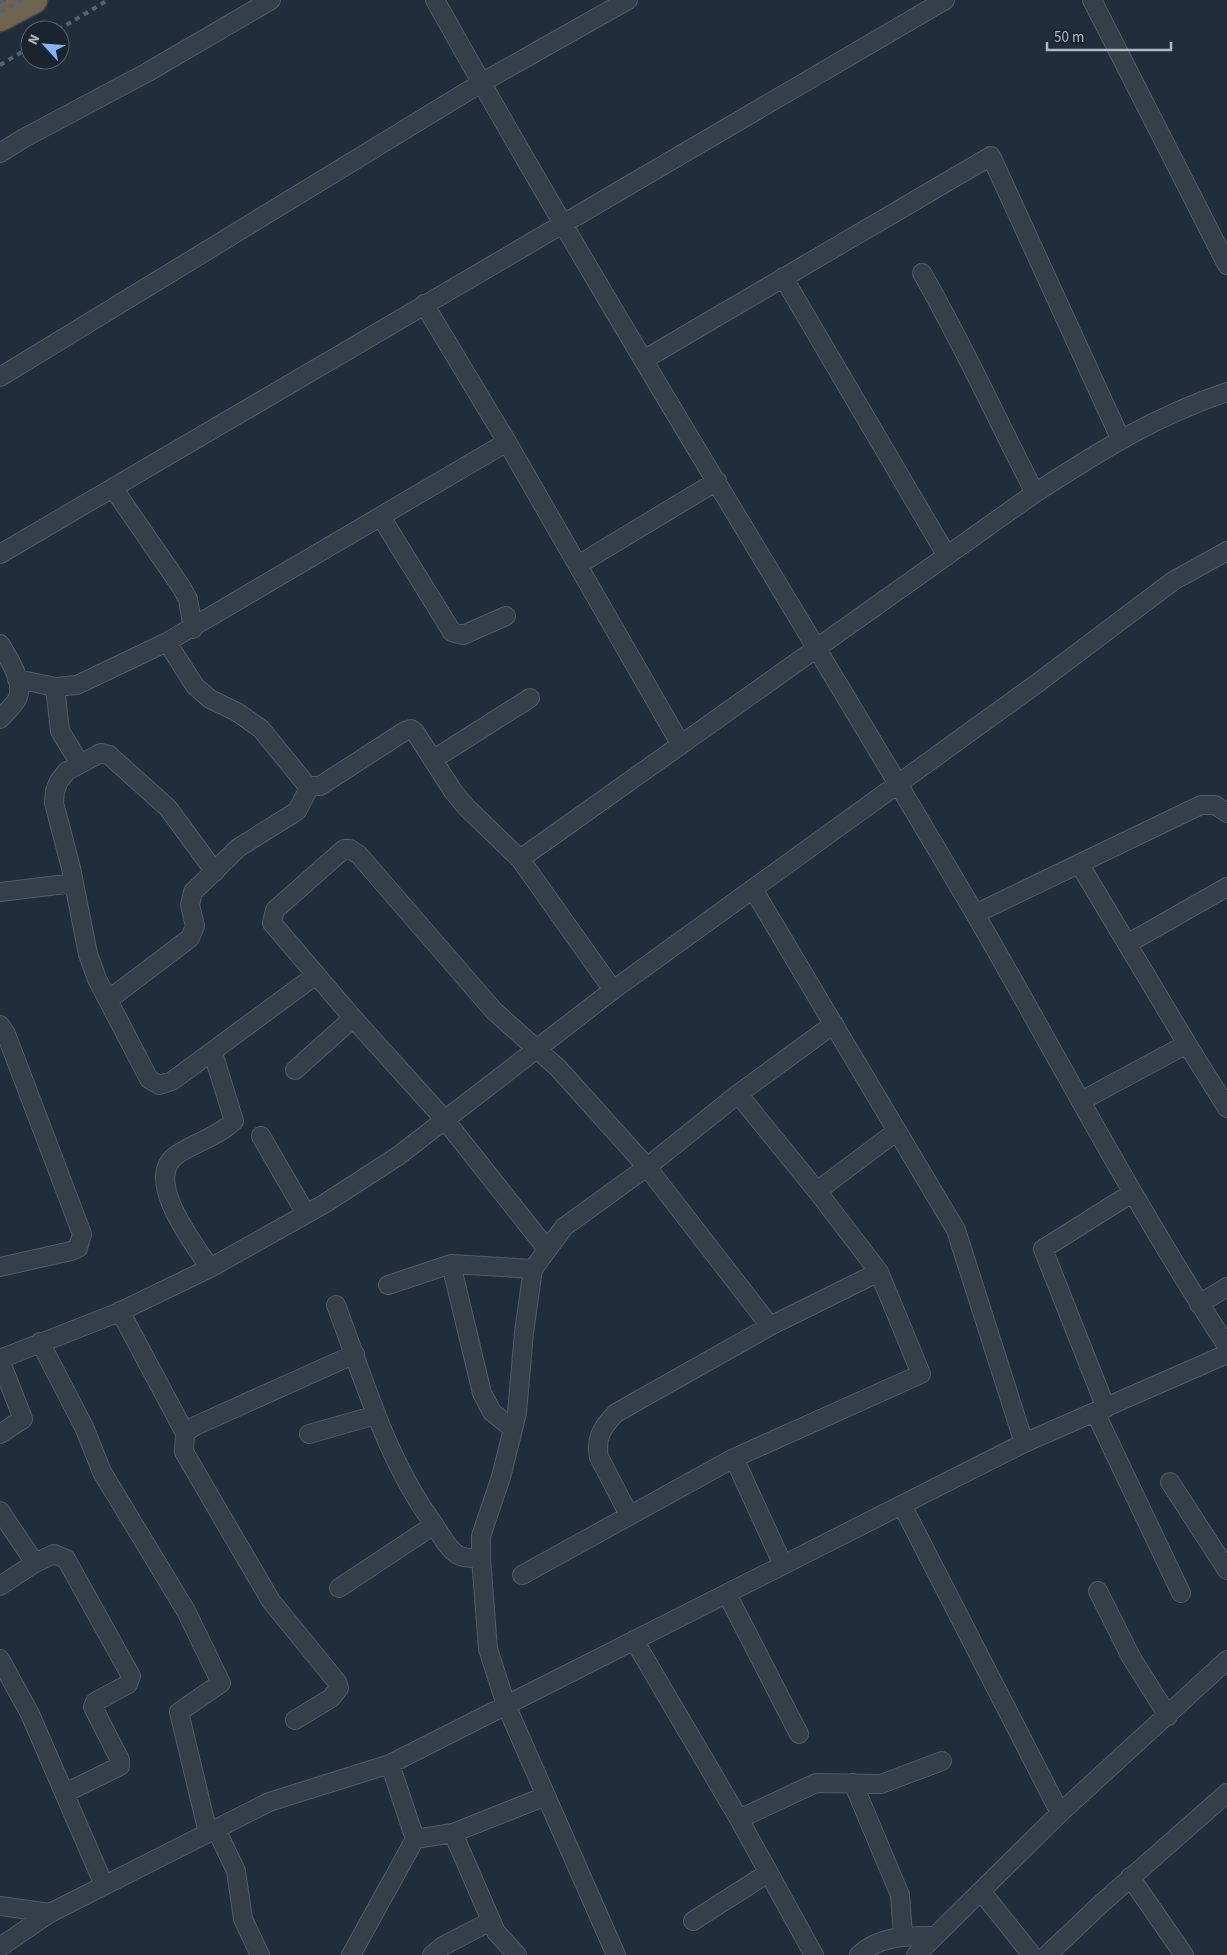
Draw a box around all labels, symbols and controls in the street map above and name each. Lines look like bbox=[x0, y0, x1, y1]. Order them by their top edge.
north arrow bbox=[20, 20, 70, 70]
scale bar bbox=[1047, 20, 1171, 52]
text: 50 m bbox=[1054, 27, 1084, 48]
text: N bbox=[23, 31, 45, 48]

